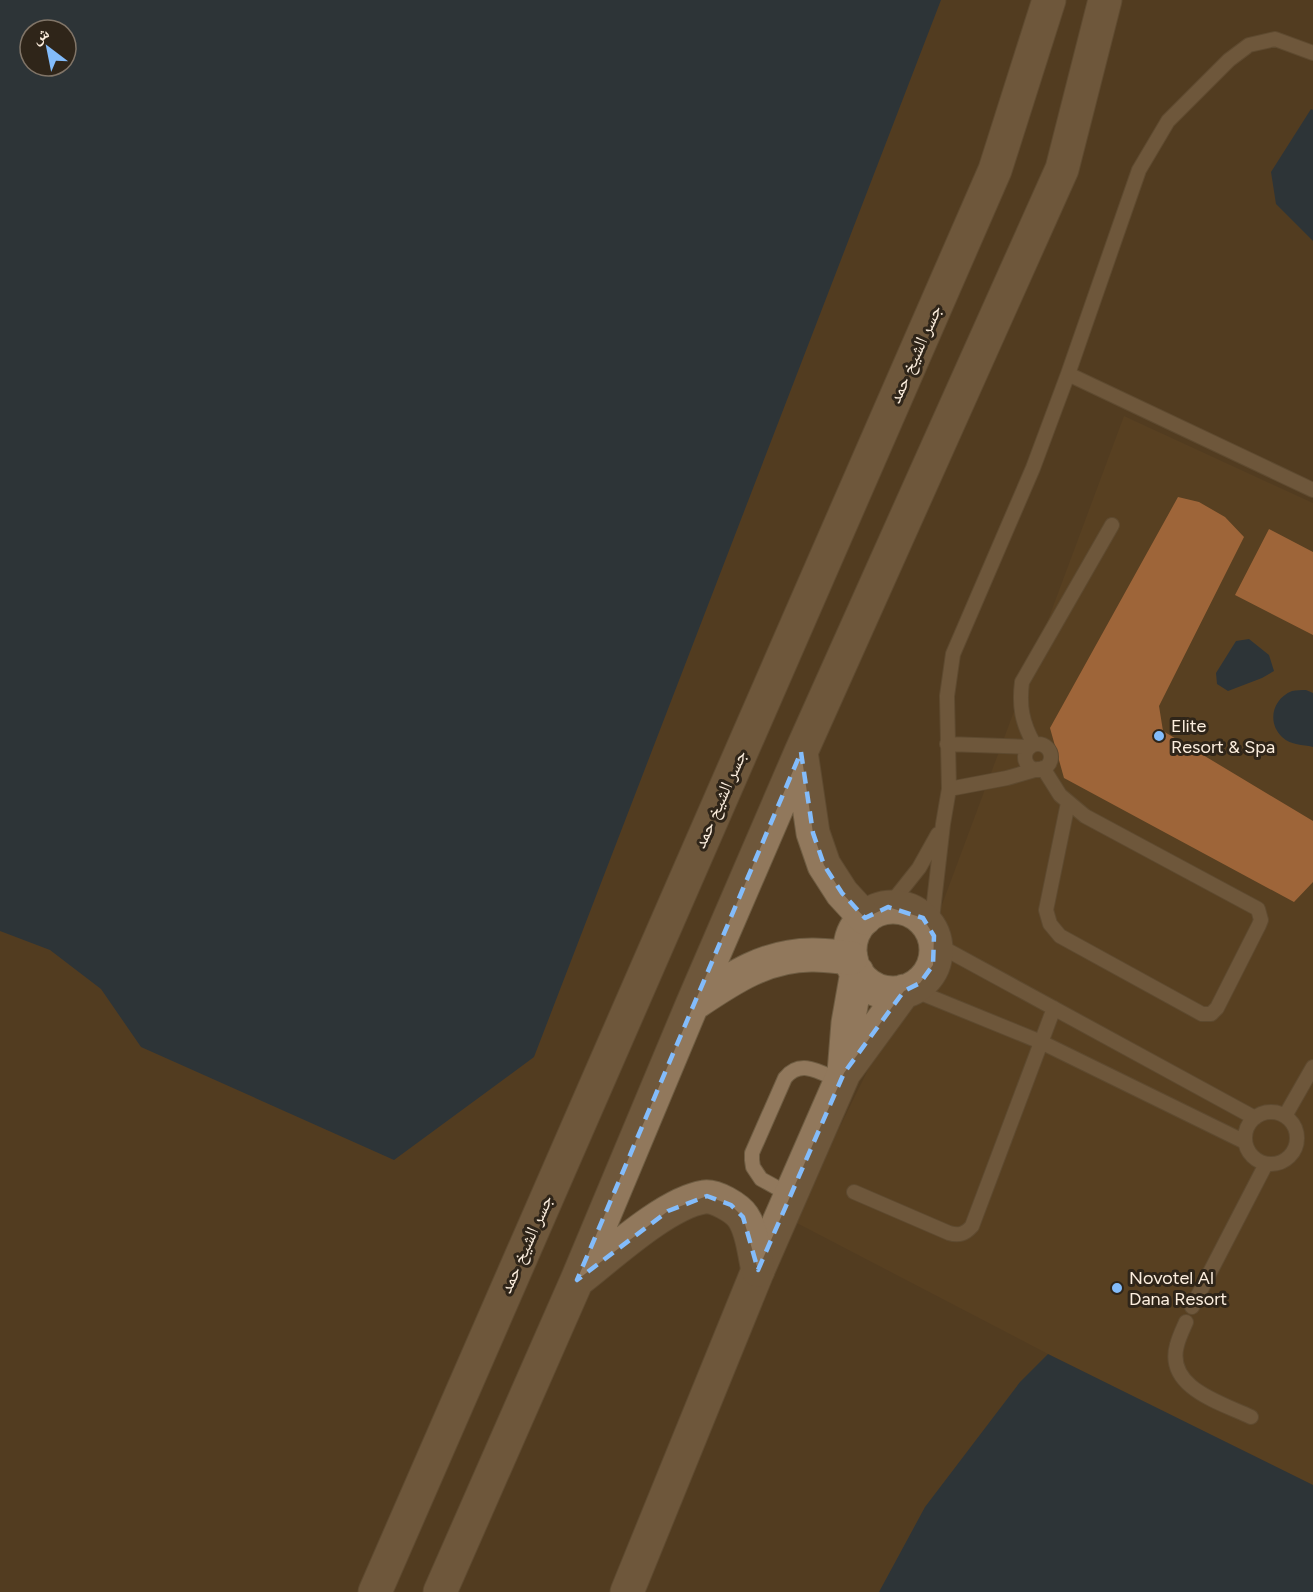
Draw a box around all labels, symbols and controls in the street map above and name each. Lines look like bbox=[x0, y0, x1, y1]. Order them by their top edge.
north arrow bbox=[18, 18, 78, 78]
text: ش bbox=[28, 23, 53, 48]
street label: جسر الشيخ حمد bbox=[884, 301, 947, 407]
place label: Elite Resort & Spa bbox=[1171, 715, 1275, 758]
marker: Elite Resort & Spa bbox=[1152, 729, 1166, 743]
street label: جسر الشيخ حمد bbox=[689, 746, 752, 852]
street label: جسر الشيخ حمد bbox=[495, 1191, 558, 1297]
place label: Novotel Al Dana Resort bbox=[1129, 1267, 1227, 1310]
marker: Novotel Al Dana Resort bbox=[1110, 1281, 1124, 1295]

